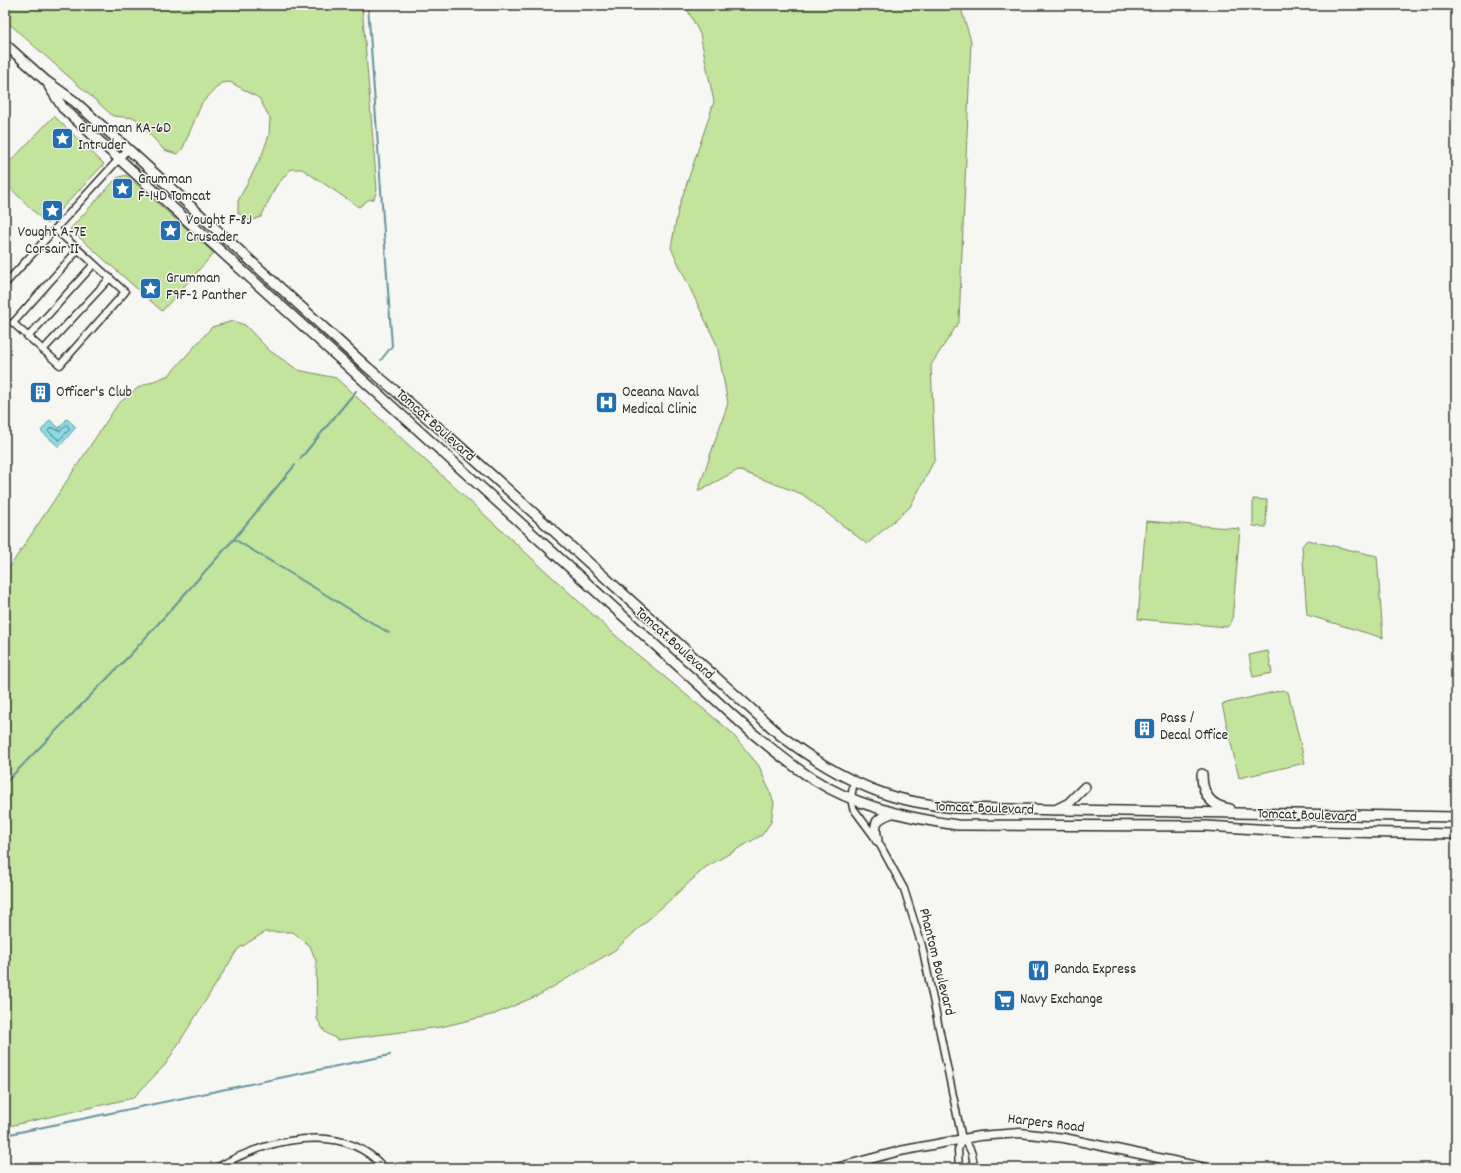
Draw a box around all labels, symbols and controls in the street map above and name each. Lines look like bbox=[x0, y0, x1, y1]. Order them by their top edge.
place label: Grumman KA-6D Intruder bbox=[78, 118, 171, 157]
place icon: Grumman KA-6D Intruder bbox=[49, 125, 75, 151]
place label: Grumman F-14D Tomcat bbox=[138, 169, 211, 208]
place icon: Grumman F-14D Tomcat bbox=[110, 176, 136, 202]
place icon: Vought A-7E Corsair II bbox=[39, 197, 65, 223]
place label: Vought F-8J Crusader bbox=[186, 210, 252, 249]
place icon: Vought F-8J Crusader bbox=[157, 217, 183, 243]
place label: Vought A-7E Corsair II bbox=[18, 222, 87, 261]
place label: Grumman F9F-2 Panther bbox=[166, 268, 247, 307]
place icon: Grumman F9F-2 Panther bbox=[137, 275, 163, 301]
building icon: Officer's Club bbox=[27, 380, 53, 406]
place label: Officer's Club bbox=[56, 382, 132, 404]
place label: Oceana Naval Medical Clinic bbox=[622, 382, 699, 421]
street label: Tomcat Boulevard bbox=[390, 384, 480, 468]
hospital icon: Oceana Naval Medical Clinic bbox=[593, 389, 619, 415]
street label: Tomcat Boulevard bbox=[629, 602, 719, 686]
place label: Pass / Decal Office bbox=[1160, 708, 1229, 747]
building icon: Pass / Decal Office bbox=[1132, 715, 1158, 741]
street label: Tomcat Boulevard bbox=[934, 796, 1034, 822]
street label: Tomcat Boulevard bbox=[1257, 803, 1357, 829]
street label: Phantom Boulevard bbox=[912, 906, 960, 1018]
restaurant icon: Panda Express bbox=[1026, 957, 1052, 983]
place label: Panda Express bbox=[1054, 959, 1136, 981]
supermarket icon: Navy Exchange bbox=[991, 987, 1017, 1013]
place label: Navy Exchange bbox=[1020, 989, 1103, 1011]
street label: Harpers Road bbox=[1006, 1108, 1086, 1140]

